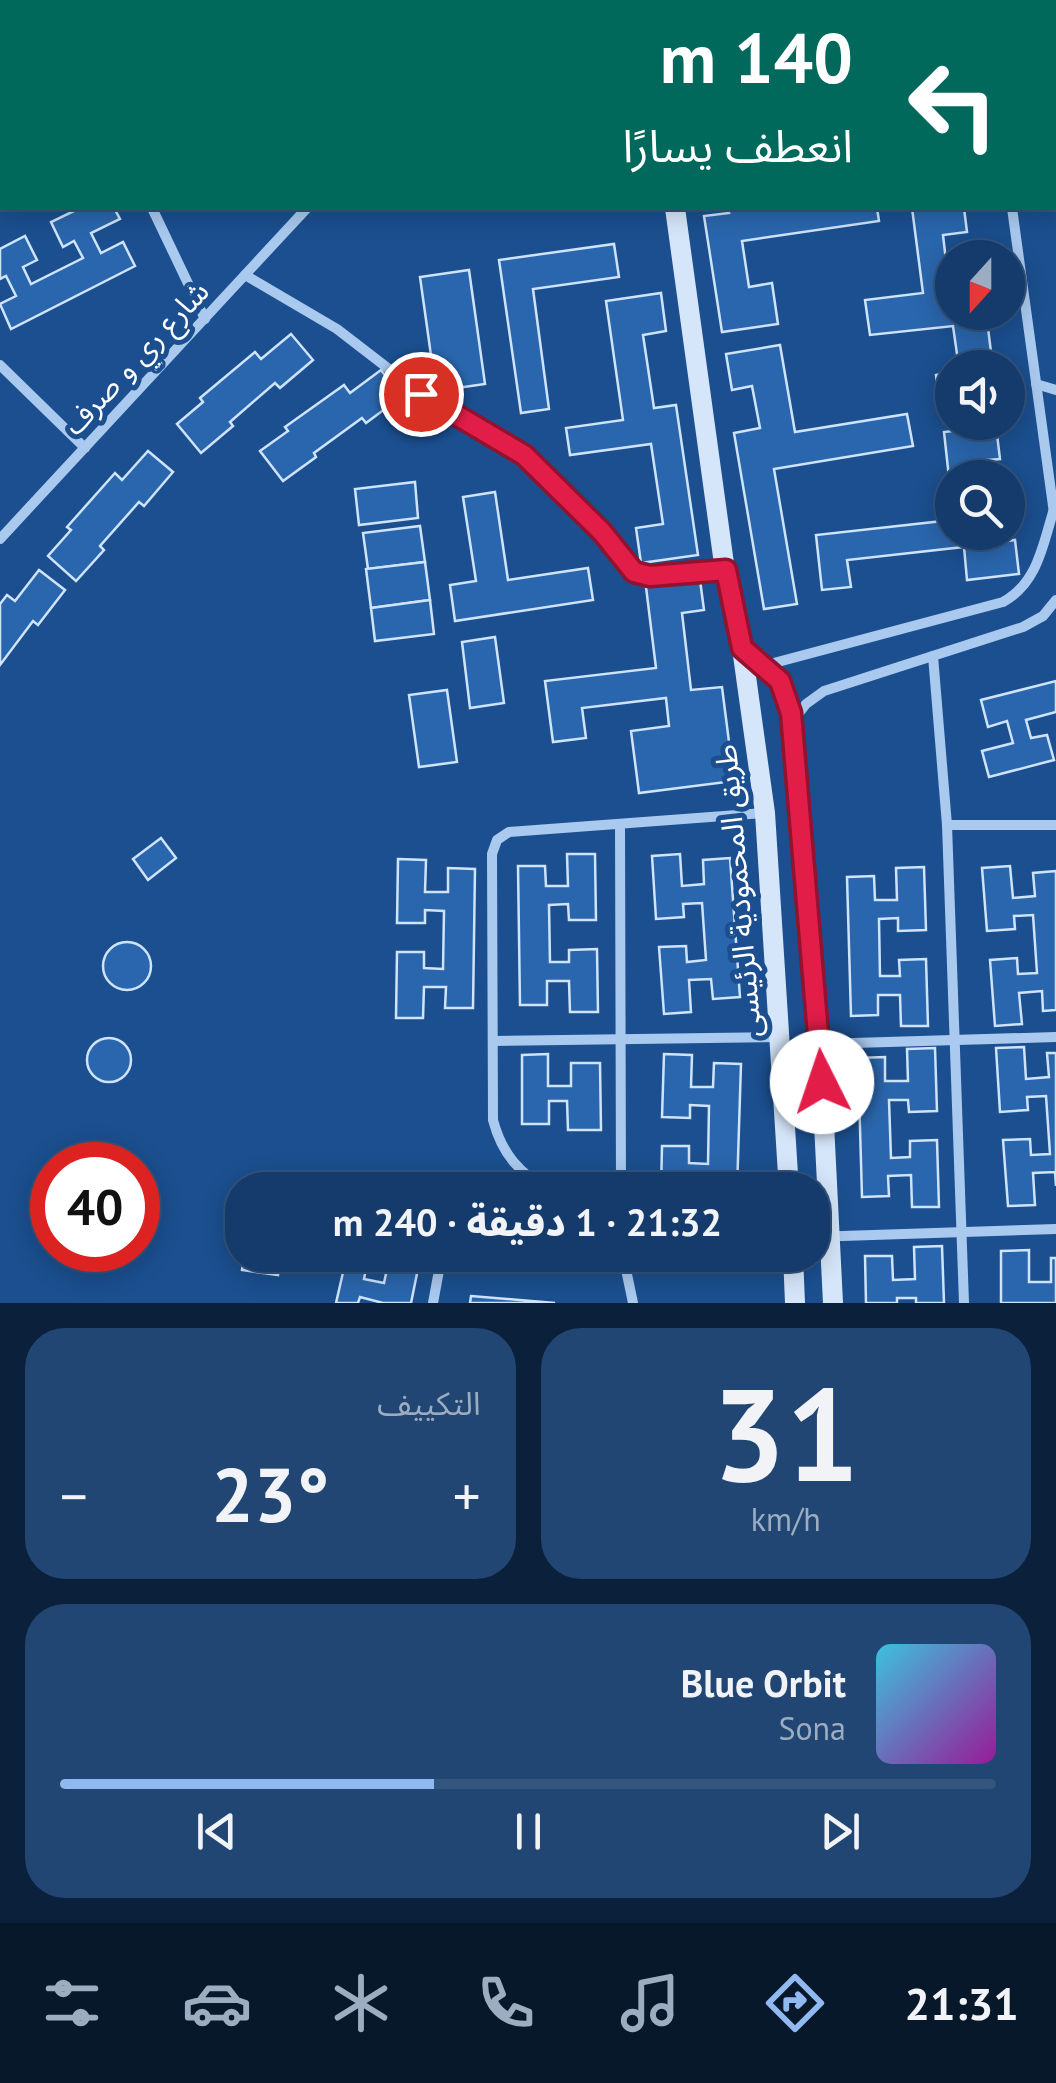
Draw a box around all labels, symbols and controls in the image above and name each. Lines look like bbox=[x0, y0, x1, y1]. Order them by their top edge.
text: 140 m bbox=[660, 12, 853, 102]
icon: left bbox=[888, 40, 1018, 170]
text: انعطف يسارًا bbox=[622, 116, 853, 174]
north arrow bbox=[935, 240, 1025, 330]
map controls bbox=[935, 240, 1025, 550]
street label: شارع ري و صرف bbox=[53, 272, 220, 446]
button: sound bbox=[935, 350, 1025, 440]
pin bbox=[379, 352, 464, 437]
icon: arrive bbox=[394, 367, 449, 422]
button: search bbox=[935, 460, 1025, 550]
street label: طريق المحمودية الرئيسى bbox=[705, 743, 769, 1039]
position arrow bbox=[770, 1030, 874, 1134]
speed limit sign: 40 bbox=[30, 1142, 160, 1272]
text: 21:32 · 1 دقيقة · 240 m bbox=[333, 1197, 722, 1246]
text: 31 bbox=[712, 1349, 859, 1517]
text: التكييف bbox=[377, 1382, 481, 1424]
text: 23° bbox=[211, 1446, 329, 1543]
text: − bbox=[60, 1460, 88, 1531]
text: + bbox=[453, 1460, 480, 1531]
text: km/h bbox=[751, 1498, 821, 1540]
text: Blue Orbit bbox=[681, 1658, 846, 1707]
text: Sona bbox=[778, 1707, 846, 1749]
icon: previous bbox=[189, 1804, 244, 1859]
icon: pause bbox=[501, 1804, 556, 1859]
icon: next bbox=[813, 1804, 868, 1859]
icon: filters bbox=[37, 1968, 107, 2038]
icon: car bbox=[182, 1968, 252, 2038]
icon: climate bbox=[326, 1968, 396, 2038]
icon: phone bbox=[471, 1968, 541, 2038]
icon: music bbox=[615, 1968, 685, 2038]
icon: directions bbox=[760, 1968, 830, 2038]
text: 21:31 bbox=[905, 1974, 1019, 2032]

